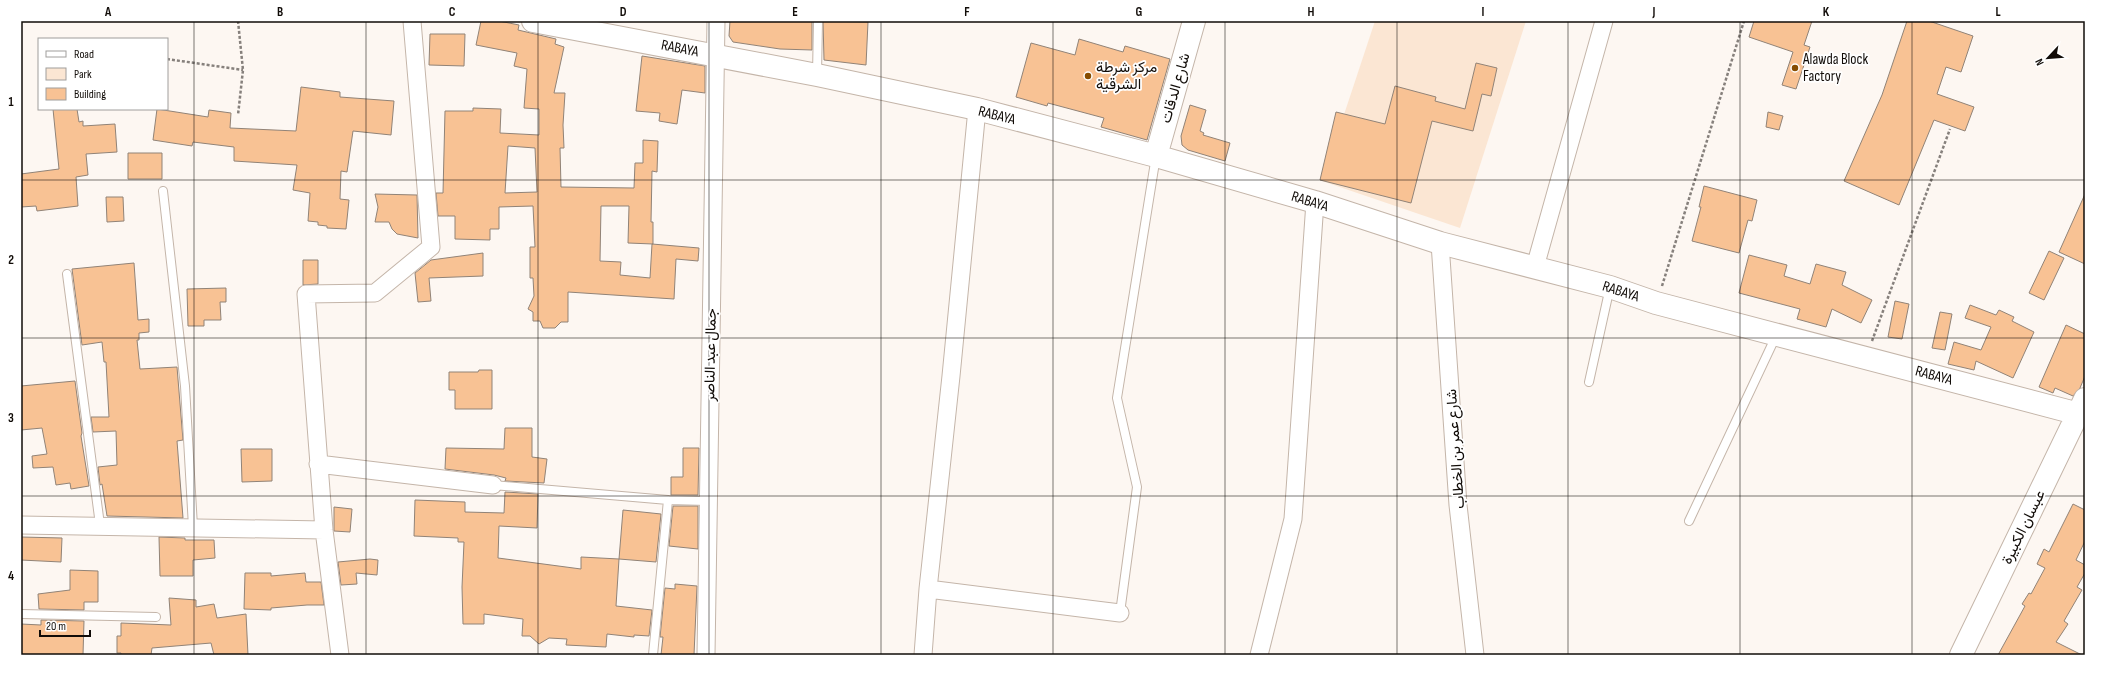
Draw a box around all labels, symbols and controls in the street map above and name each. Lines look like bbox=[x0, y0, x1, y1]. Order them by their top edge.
text: A bbox=[104, 4, 112, 20]
text: B bbox=[277, 4, 283, 20]
text: C bbox=[449, 4, 456, 20]
text: D bbox=[620, 4, 627, 20]
text: E bbox=[792, 4, 798, 20]
text: F bbox=[964, 4, 970, 20]
text: G bbox=[1136, 4, 1143, 20]
text: H bbox=[1308, 4, 1315, 20]
text: I bbox=[1482, 4, 1485, 20]
text: J bbox=[1652, 4, 1656, 20]
text: K bbox=[1823, 4, 1830, 20]
text: L bbox=[1995, 4, 2001, 20]
street label: RABAYA bbox=[660, 36, 701, 62]
legend bbox=[38, 38, 168, 110]
north arrow bbox=[2028, 38, 2068, 78]
text: Road bbox=[74, 47, 94, 62]
place label: Alawda Block Factory bbox=[1802, 50, 1869, 86]
street label: شارع الدقات bbox=[1156, 51, 1196, 126]
text: N bbox=[2032, 57, 2047, 68]
place label: مركز شرطة الشرقية bbox=[1096, 58, 1157, 94]
marker: Alawda Block Factory bbox=[1790, 63, 1800, 73]
text: Park bbox=[74, 67, 92, 82]
marker: مركز شرطة الشرقية bbox=[1083, 71, 1093, 81]
text: Building bbox=[74, 87, 106, 102]
text: 1 bbox=[8, 94, 14, 110]
street label: RABAYA bbox=[976, 102, 1018, 129]
street label: RABAYA bbox=[1289, 187, 1331, 216]
text: 2 bbox=[8, 252, 14, 268]
street label: RABAYA bbox=[1600, 277, 1642, 307]
street label: جمال عبد الناصر bbox=[700, 308, 721, 403]
street label: RABAYA bbox=[1913, 361, 1955, 390]
street label: شارع عمر بن الخطاب bbox=[1442, 388, 1470, 509]
text: 3 bbox=[8, 410, 14, 426]
street label: عبسان الكبيرة bbox=[1997, 487, 2050, 568]
text: 4 bbox=[8, 568, 14, 584]
scale bar bbox=[40, 612, 90, 638]
text: 20 m bbox=[46, 619, 66, 634]

